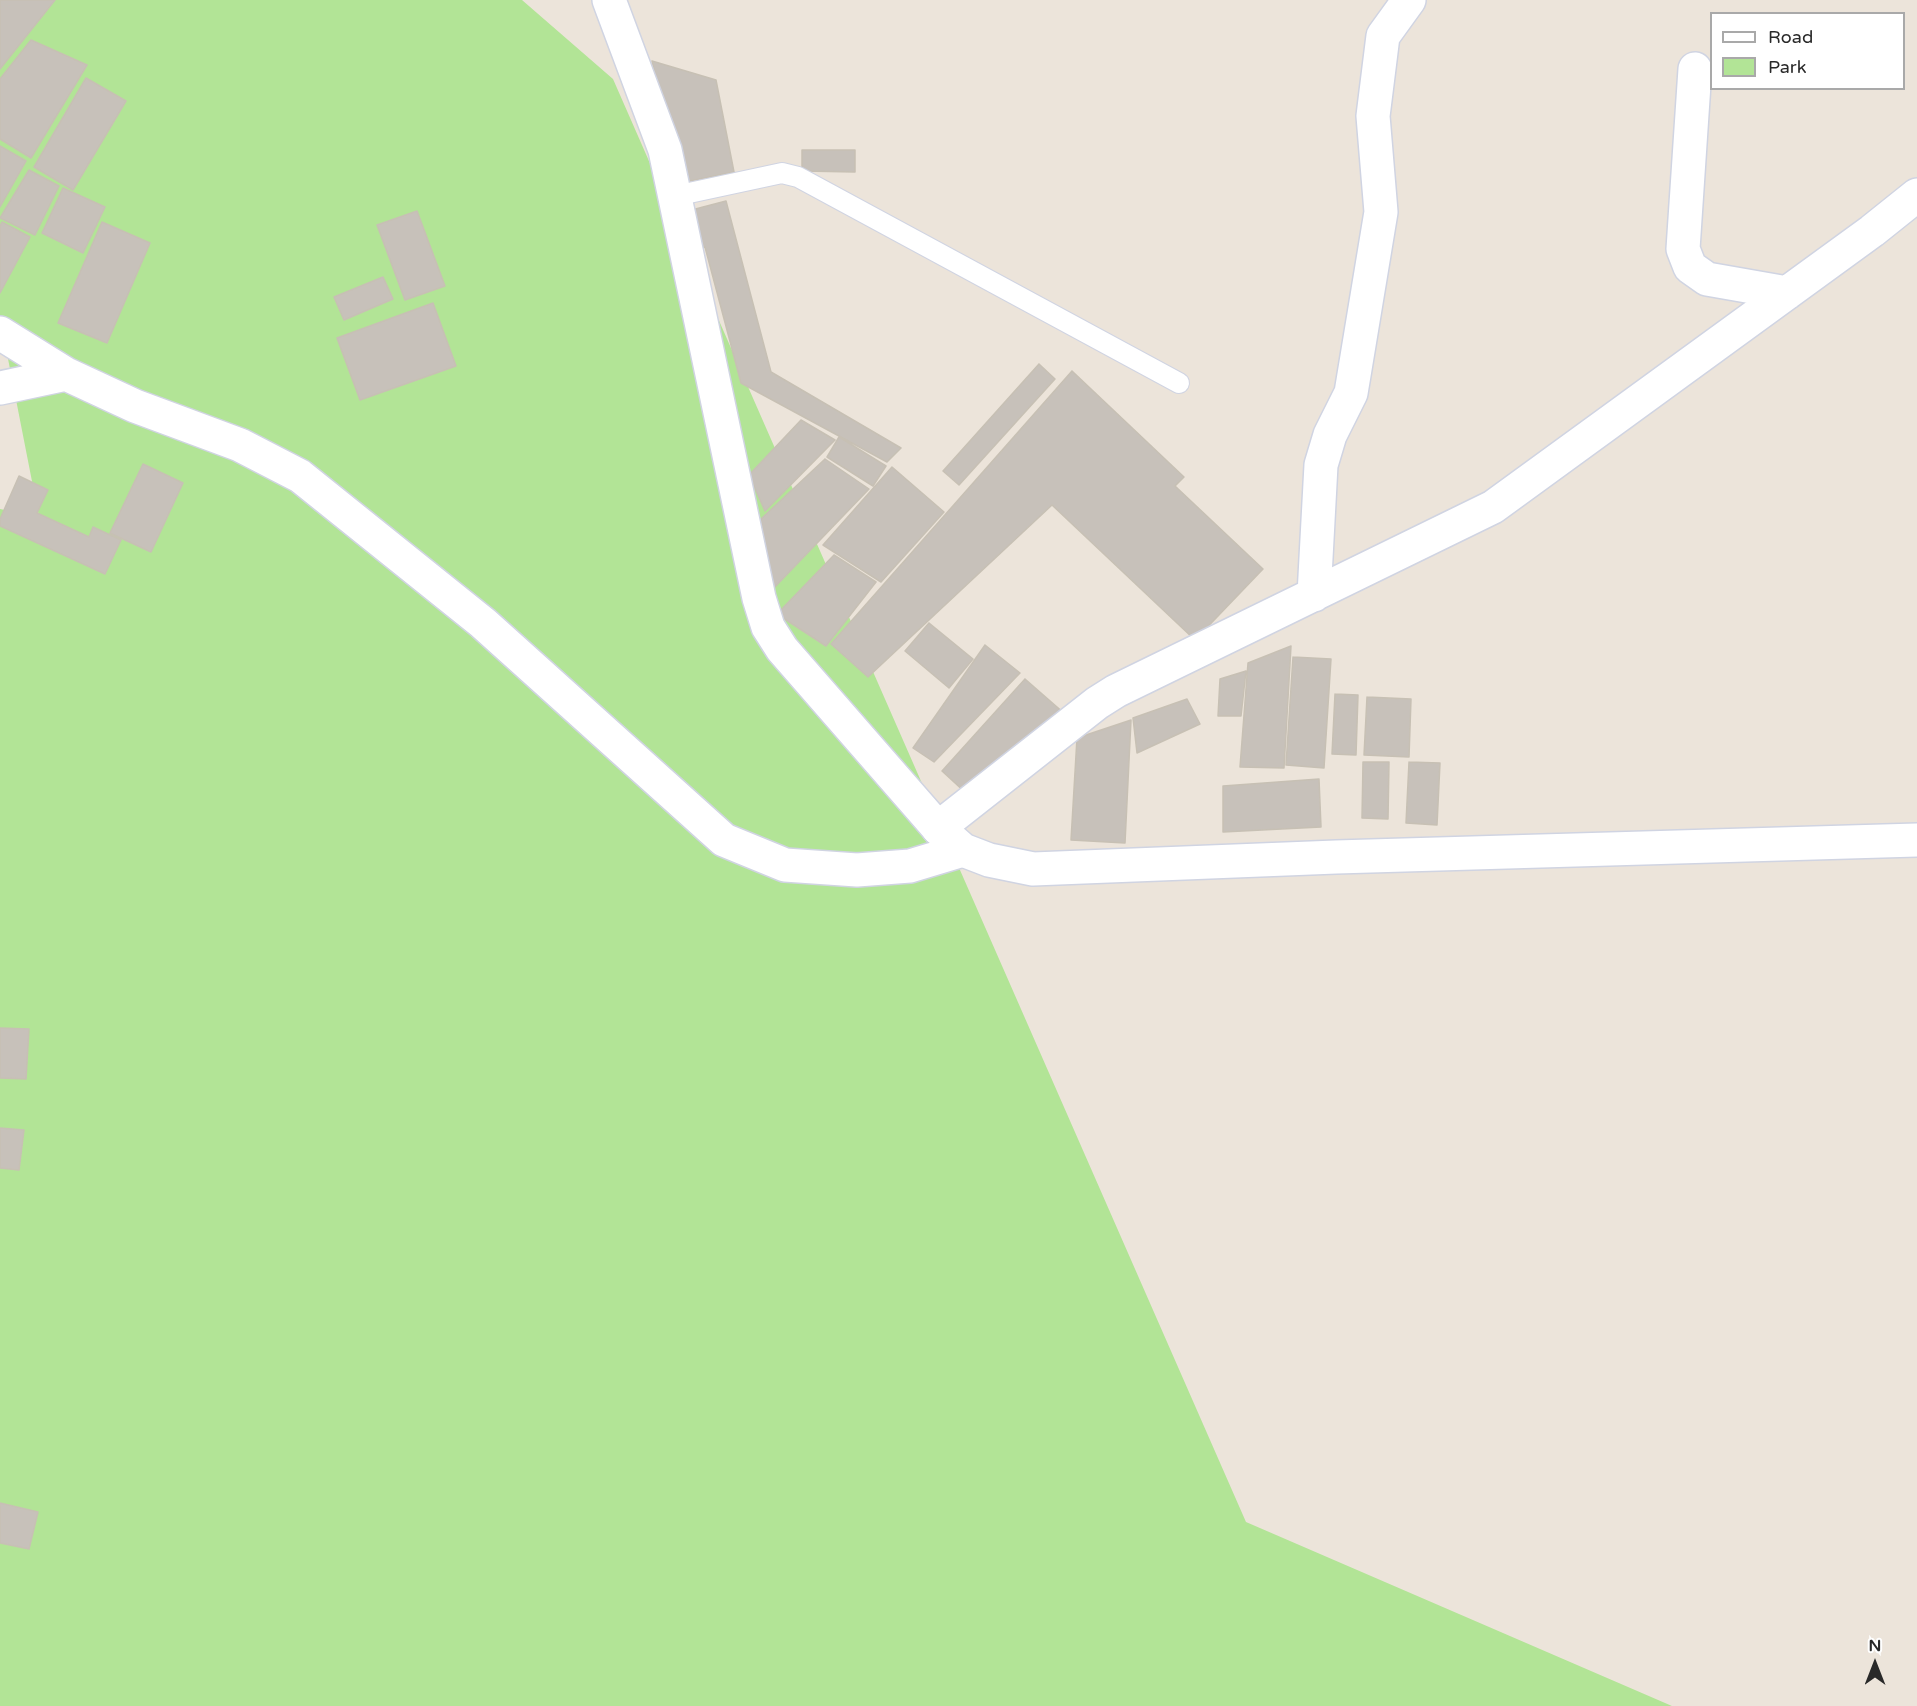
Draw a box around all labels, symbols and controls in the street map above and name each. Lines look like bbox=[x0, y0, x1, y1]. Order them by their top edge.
legend bbox=[1710, 12, 1905, 90]
text: Road bbox=[1768, 26, 1813, 48]
text: Park bbox=[1768, 56, 1806, 78]
north arrow bbox=[1845, 1634, 1905, 1694]
text: N bbox=[1869, 1636, 1881, 1656]

